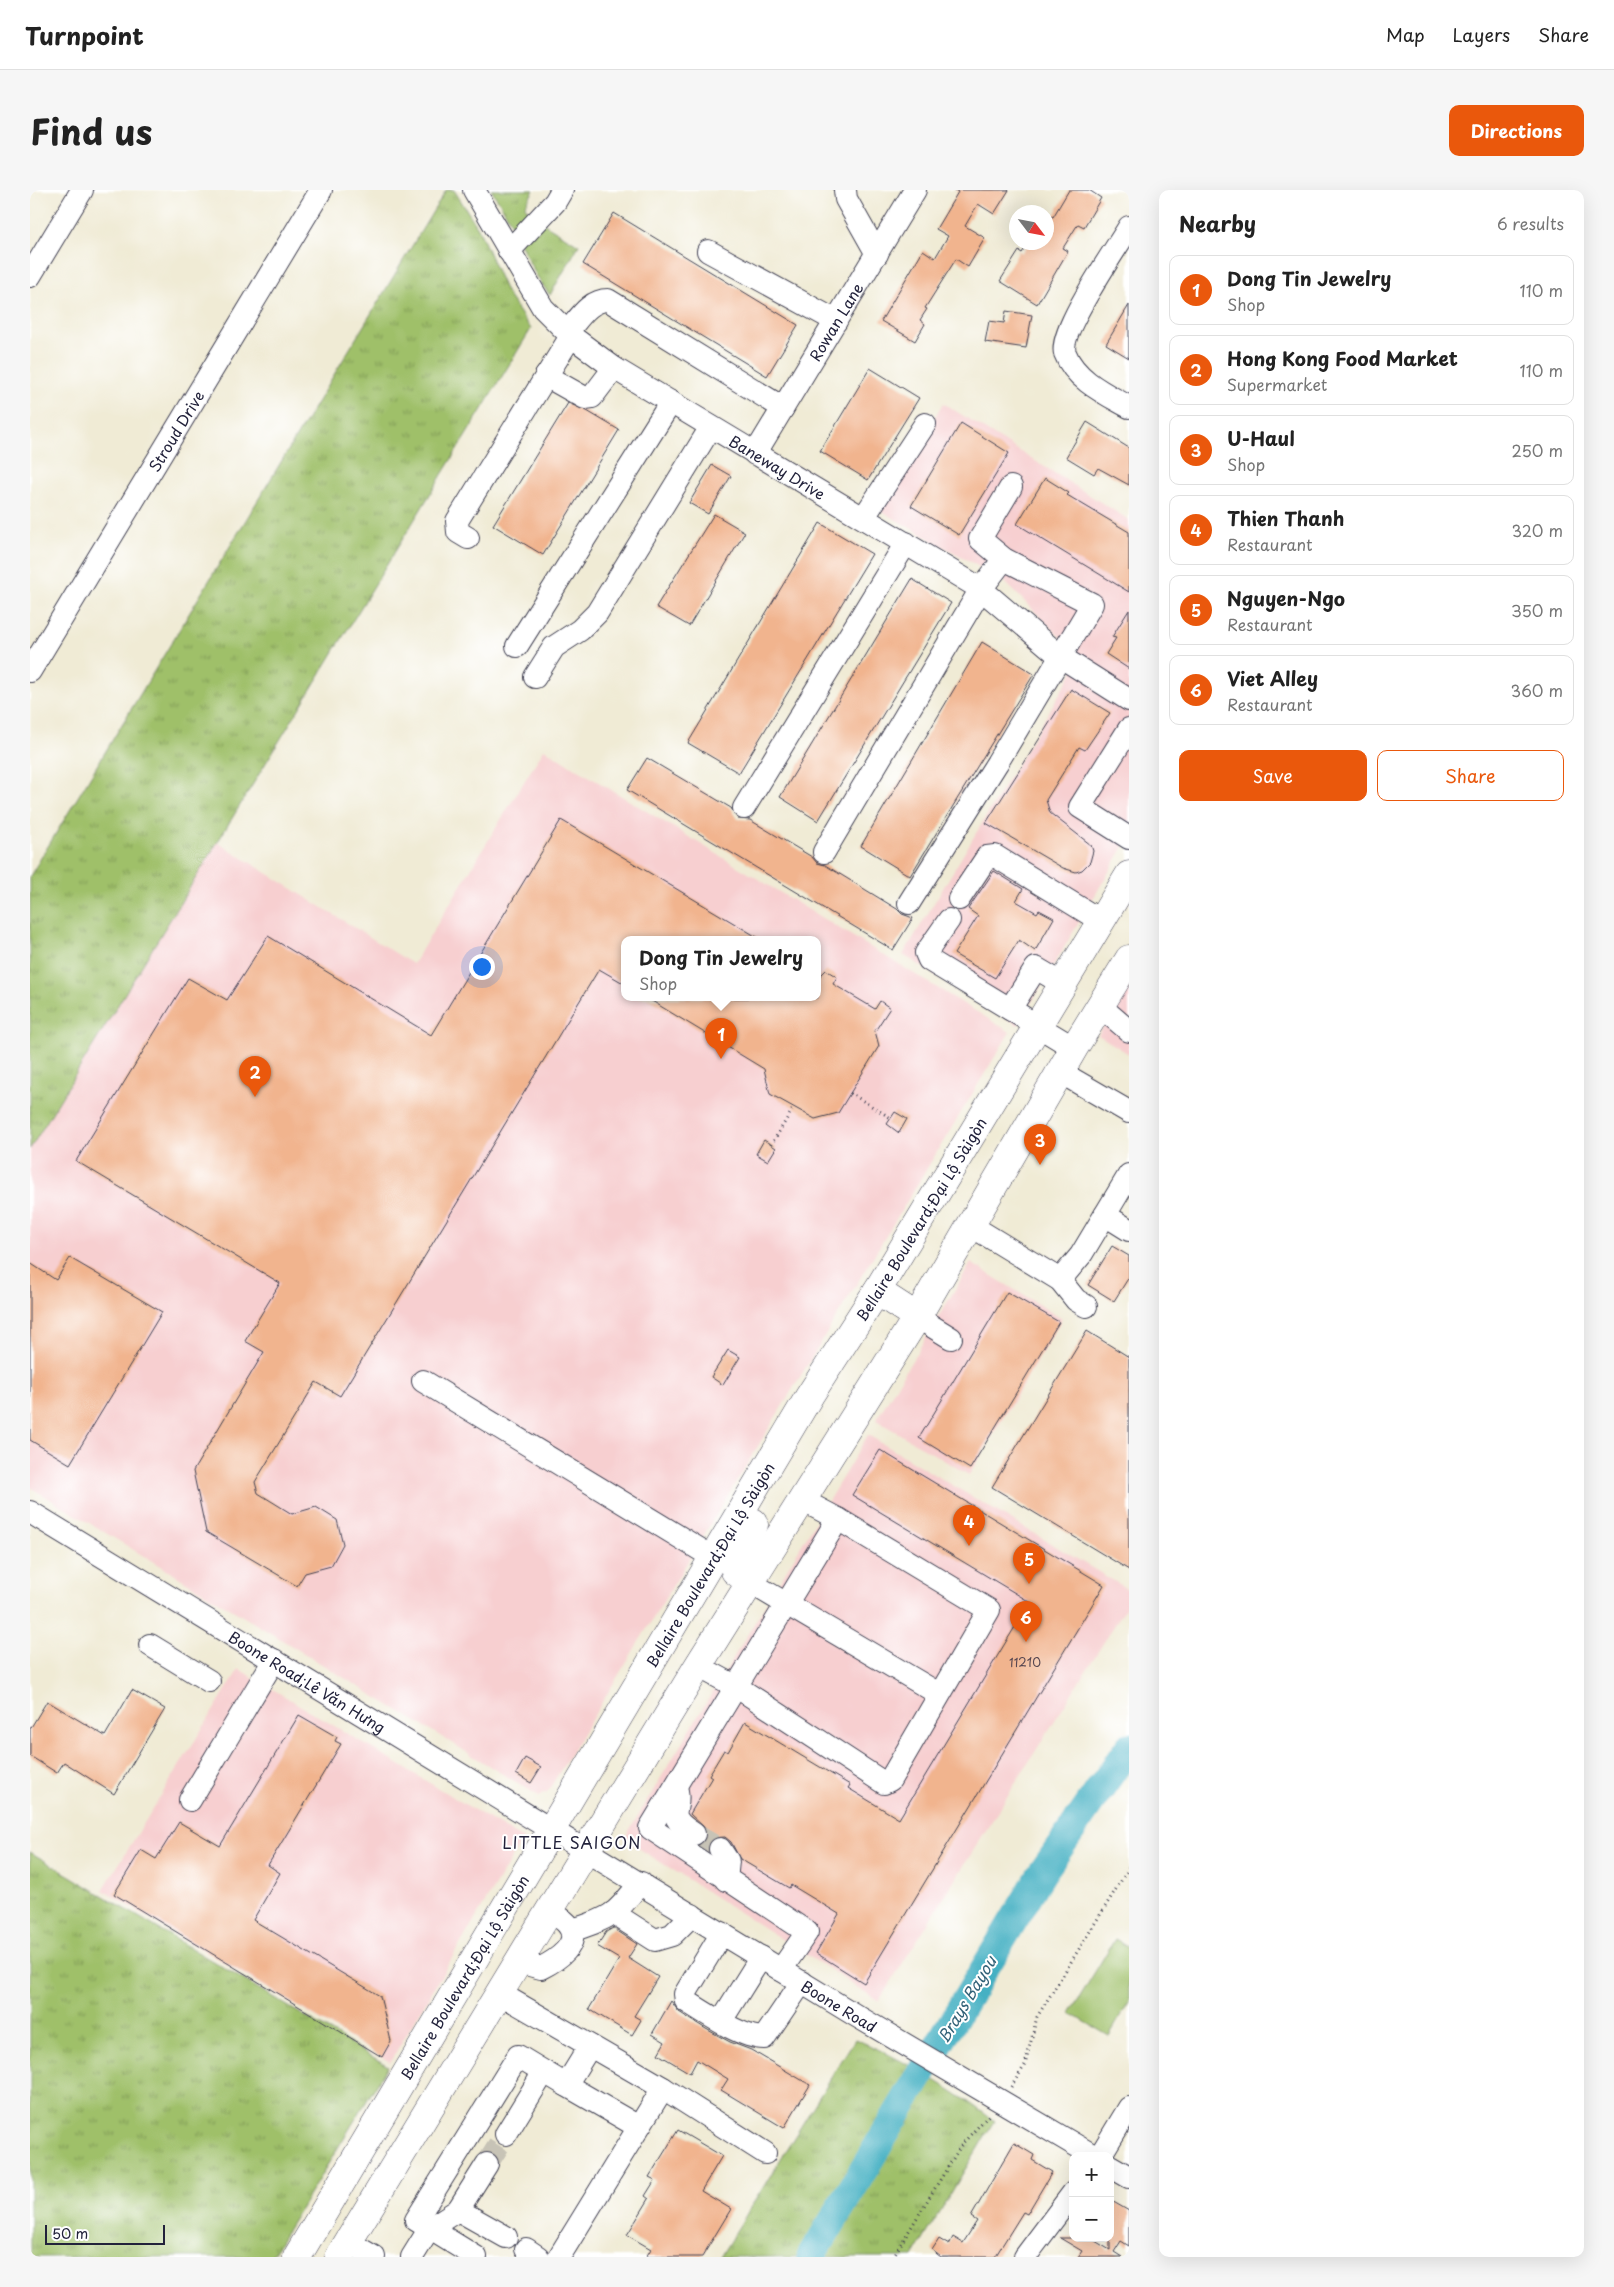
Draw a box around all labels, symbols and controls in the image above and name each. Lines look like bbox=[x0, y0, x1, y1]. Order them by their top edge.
text: Turnpoint bbox=[25, 17, 144, 53]
text: Map bbox=[1386, 21, 1425, 48]
text: Layers bbox=[1453, 21, 1510, 48]
text: Share bbox=[1538, 21, 1589, 48]
text: Find us bbox=[30, 104, 152, 157]
button: Directions bbox=[1449, 105, 1584, 156]
north arrow bbox=[1009, 205, 1054, 250]
text: Nearby bbox=[1179, 207, 1256, 239]
text: 6 results bbox=[1497, 211, 1564, 235]
text: Dong Tin Jewelry bbox=[1227, 264, 1391, 292]
street label: Rowan Lane bbox=[803, 278, 868, 365]
text: 1 bbox=[1192, 278, 1200, 302]
text: 110 m bbox=[1520, 278, 1563, 302]
text: Shop bbox=[1227, 292, 1265, 316]
text: Hong Kong Food Market bbox=[1227, 344, 1458, 372]
text: 2 bbox=[1190, 358, 1202, 382]
text: 110 m bbox=[1520, 358, 1563, 382]
text: Supermarket bbox=[1227, 372, 1327, 396]
street label: Stroud Drive bbox=[142, 386, 209, 476]
text: U-Haul bbox=[1227, 424, 1295, 452]
street label: Baneway Drive bbox=[725, 429, 830, 504]
text: 3 bbox=[1191, 438, 1201, 462]
text: 250 m bbox=[1512, 438, 1563, 462]
text: Shop bbox=[1227, 452, 1265, 476]
text: Thien Thanh bbox=[1227, 504, 1344, 532]
text: 4 bbox=[1191, 518, 1201, 542]
text: 320 m bbox=[1512, 518, 1563, 542]
text: Restaurant bbox=[1227, 532, 1313, 556]
text: Nguyen-Ngo bbox=[1227, 584, 1345, 612]
text: 5 bbox=[1191, 598, 1201, 622]
text: 350 m bbox=[1511, 598, 1563, 622]
text: Restaurant bbox=[1227, 612, 1313, 636]
text: Viet Alley bbox=[1227, 664, 1318, 692]
text: 6 bbox=[1190, 678, 1202, 702]
text: 360 m bbox=[1511, 678, 1563, 702]
text: Restaurant bbox=[1227, 692, 1313, 716]
button: Save bbox=[1179, 750, 1367, 801]
button: Share bbox=[1377, 750, 1564, 801]
popup bbox=[621, 936, 821, 1001]
text: Dong Tin Jewelry bbox=[639, 943, 803, 971]
your location bbox=[469, 954, 495, 980]
text: Shop bbox=[639, 971, 677, 995]
pin: 1 bbox=[705, 1018, 737, 1059]
pin: 2 bbox=[239, 1056, 271, 1097]
street label: Bellaire Boulevard;Đại Lộ Sàigòn bbox=[849, 1112, 991, 1325]
pin: 3 bbox=[1024, 1124, 1056, 1165]
street label: Bellaire Boulevard;Đại Lộ Sàigòn bbox=[639, 1457, 779, 1671]
pin: 4 bbox=[953, 1505, 985, 1546]
pin: 5 bbox=[1013, 1543, 1045, 1584]
pin: 6 bbox=[1010, 1601, 1042, 1642]
street label: Boone Road;Lê Văn Hưng bbox=[225, 1625, 390, 1738]
house number: 11210 bbox=[1009, 1653, 1041, 1671]
district label: LITTLE SAIGON bbox=[502, 1830, 642, 1854]
street label: Bellaire Boulevard;Đại Lộ Sàigòn bbox=[394, 1870, 534, 2084]
water label: Brays Bayou bbox=[931, 1950, 1002, 2047]
street label: Boone Road bbox=[797, 1974, 882, 2037]
map controls bbox=[1069, 2152, 1114, 2242]
button: + bbox=[1069, 2152, 1114, 2197]
button: − bbox=[1069, 2197, 1114, 2242]
scale bar bbox=[45, 2222, 165, 2245]
text: 50 m bbox=[52, 2223, 88, 2244]

